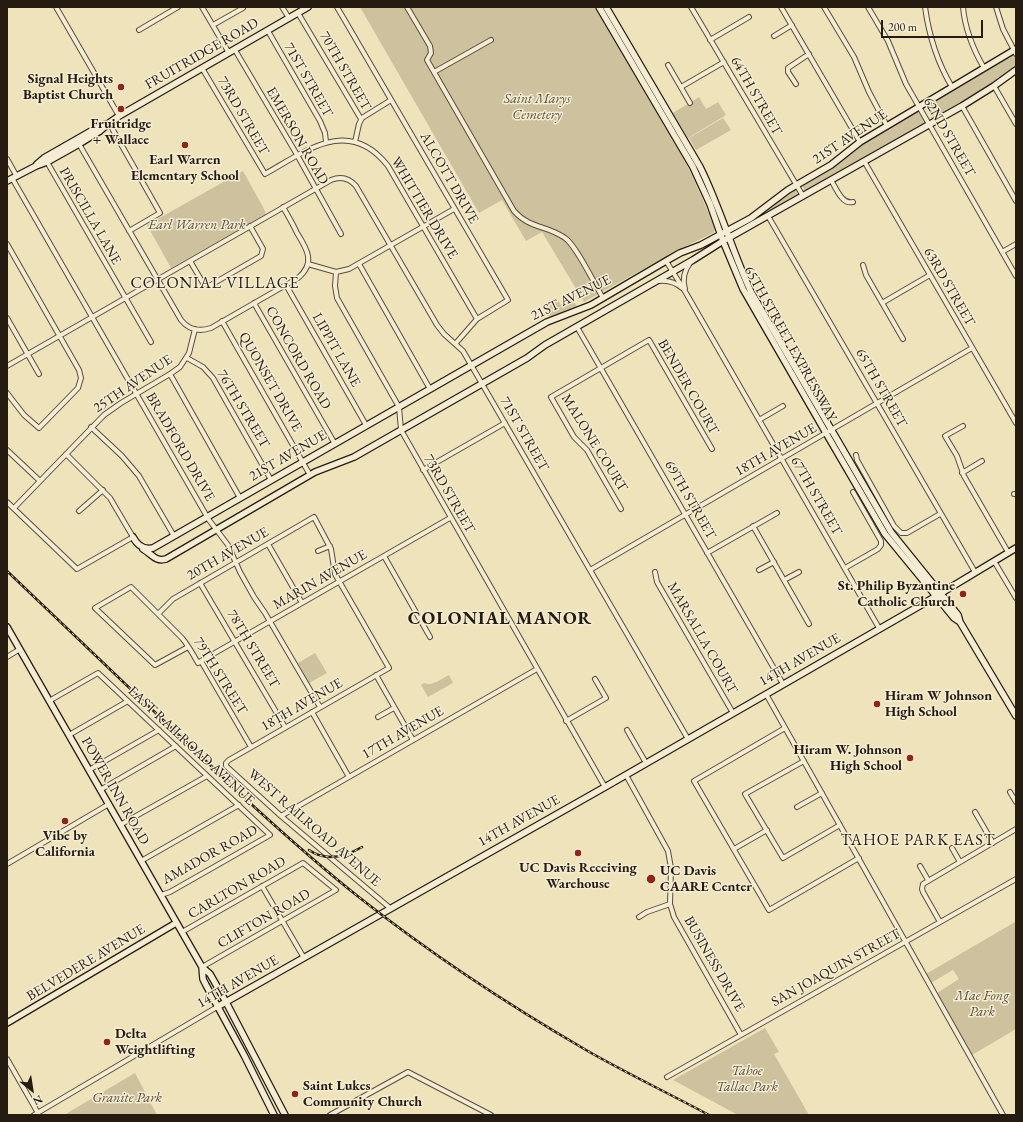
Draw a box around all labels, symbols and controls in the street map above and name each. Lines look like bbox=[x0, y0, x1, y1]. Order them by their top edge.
scale bar bbox=[883, 12, 985, 38]
street label: FRUITRIDGE ROAD bbox=[142, 15, 262, 93]
text: 200 m bbox=[888, 19, 917, 35]
street label: 70TH STREET bbox=[316, 29, 374, 113]
street label: 71ST STREET bbox=[280, 40, 336, 120]
street label: 64TH STREET bbox=[727, 54, 785, 138]
place label: Signal Heights Baptist Church bbox=[23, 71, 113, 104]
street label: 73RD STREET bbox=[214, 74, 272, 158]
marker: Signal Heights Baptist Church bbox=[116, 82, 126, 92]
street label: EMERSON ROAD bbox=[262, 84, 332, 188]
park label: Saint Marys Cemetery bbox=[504, 91, 570, 124]
street label: 62ND STREET bbox=[919, 94, 979, 180]
marker: Fruitridge + Wallace bbox=[116, 104, 126, 114]
street label: 21ST AVENUE bbox=[809, 106, 891, 168]
place label: Fruitridge + Wallace bbox=[91, 116, 151, 148]
street label: ALCOTT DRIVE bbox=[416, 129, 482, 227]
marker: Earl Warren Elementary School bbox=[180, 140, 190, 150]
place label: Earl Warren Elementary School bbox=[131, 152, 239, 184]
street label: WHITTIER DRIVE bbox=[387, 154, 461, 262]
street label: PRISCILLA LANE bbox=[55, 164, 125, 268]
park label: Earl Warren Park bbox=[148, 217, 246, 233]
street label: 63RD STREET bbox=[920, 245, 978, 329]
street label: 65TH STREET EXPRESSWAY bbox=[740, 263, 840, 425]
street label: 21ST AVENUE bbox=[528, 271, 614, 325]
district label: COLONIAL VILLAGE bbox=[130, 274, 300, 294]
street label: CONCORD ROAD bbox=[262, 304, 334, 412]
street label: LIPPIT LANE bbox=[308, 310, 364, 390]
street label: QUONSET DRIVE bbox=[235, 329, 305, 435]
street label: BENDER COURT bbox=[654, 336, 722, 438]
street label: 65TH STREET bbox=[852, 346, 910, 430]
street label: 25TH AVENUE bbox=[90, 352, 176, 416]
street label: 76TH STREET bbox=[213, 367, 273, 451]
street label: BRADFORD DRIVE bbox=[142, 390, 218, 504]
street label: MALONE COURT bbox=[557, 391, 631, 495]
street label: 71ST STREET bbox=[496, 394, 552, 474]
street label: 18TH AVENUE bbox=[732, 420, 820, 480]
street label: 21ST AVENUE bbox=[246, 427, 330, 485]
street label: 73RD STREET bbox=[420, 452, 478, 536]
street label: 67TH STREET bbox=[787, 454, 845, 538]
street label: 69TH STREET bbox=[661, 458, 719, 542]
street label: 20TH AVENUE bbox=[184, 524, 272, 584]
street label: MARIN AVENUE bbox=[270, 546, 370, 614]
place label: St. Philip Byzantine Catholic Church bbox=[838, 578, 955, 610]
street label: MARSALLA COURT bbox=[663, 579, 741, 697]
marker: St. Philip Byzantine Catholic Church bbox=[958, 589, 968, 599]
street label: 78TH STREET bbox=[223, 607, 283, 691]
district label: COLONIAL MANOR bbox=[408, 608, 592, 630]
street label: 14TH AVENUE bbox=[756, 630, 844, 690]
street label: 79TH STREET bbox=[190, 634, 250, 718]
street label: 18TH AVENUE bbox=[258, 675, 346, 735]
street label: EAST RAILROAD AVENUE bbox=[124, 683, 258, 809]
place label: Hiram W Johnson High School bbox=[885, 688, 992, 720]
marker: Hiram W Johnson High School bbox=[872, 699, 882, 709]
street label: 17TH AVENUE bbox=[359, 703, 447, 763]
street label: POWER INN ROAD bbox=[77, 734, 153, 848]
place label: Hiram W. Johnson High School bbox=[793, 742, 902, 774]
marker: Hiram W. Johnson High School bbox=[905, 753, 915, 763]
street label: WEST RAILROAD AVENUE bbox=[244, 766, 384, 890]
street label: 14TH AVENUE bbox=[475, 792, 563, 850]
marker: Vibe by California bbox=[60, 816, 70, 826]
street label: AMADOR ROAD bbox=[159, 822, 261, 888]
place label: Vibe by California bbox=[35, 828, 95, 860]
district label: TAHOE PARK EAST bbox=[840, 831, 996, 851]
marker: UC Davis Receiving Warehouse bbox=[573, 848, 583, 858]
street label: CARLTON ROAD bbox=[185, 853, 289, 923]
place label: UC Davis Receiving Warehouse bbox=[519, 860, 637, 892]
place label: UC Davis CAARE Center bbox=[660, 863, 752, 896]
marker: UC Davis CAARE Center bbox=[645, 873, 657, 885]
street label: CLIFTON ROAD bbox=[215, 886, 313, 952]
street label: BUSINESS DRIVE bbox=[680, 913, 748, 1015]
street label: BELVEDERE AVENUE bbox=[24, 921, 148, 1005]
street label: SAN JOAQUIN STREET bbox=[768, 925, 904, 1011]
street label: 14TH AVENUE bbox=[194, 952, 282, 1012]
park label: Mae Fong Park bbox=[955, 988, 1009, 1020]
place label: Delta Weightlifting bbox=[115, 1026, 195, 1058]
marker: Delta Weightlifting bbox=[102, 1037, 112, 1047]
park label: Tahoe Tallac Park bbox=[716, 1063, 778, 1096]
north arrow bbox=[12, 1070, 52, 1110]
place label: Saint Lukes Community Church bbox=[303, 1078, 422, 1110]
marker: Saint Lukes Community Church bbox=[290, 1089, 300, 1099]
park label: Granite Park bbox=[92, 1090, 162, 1106]
text: N bbox=[31, 1092, 45, 1109]

